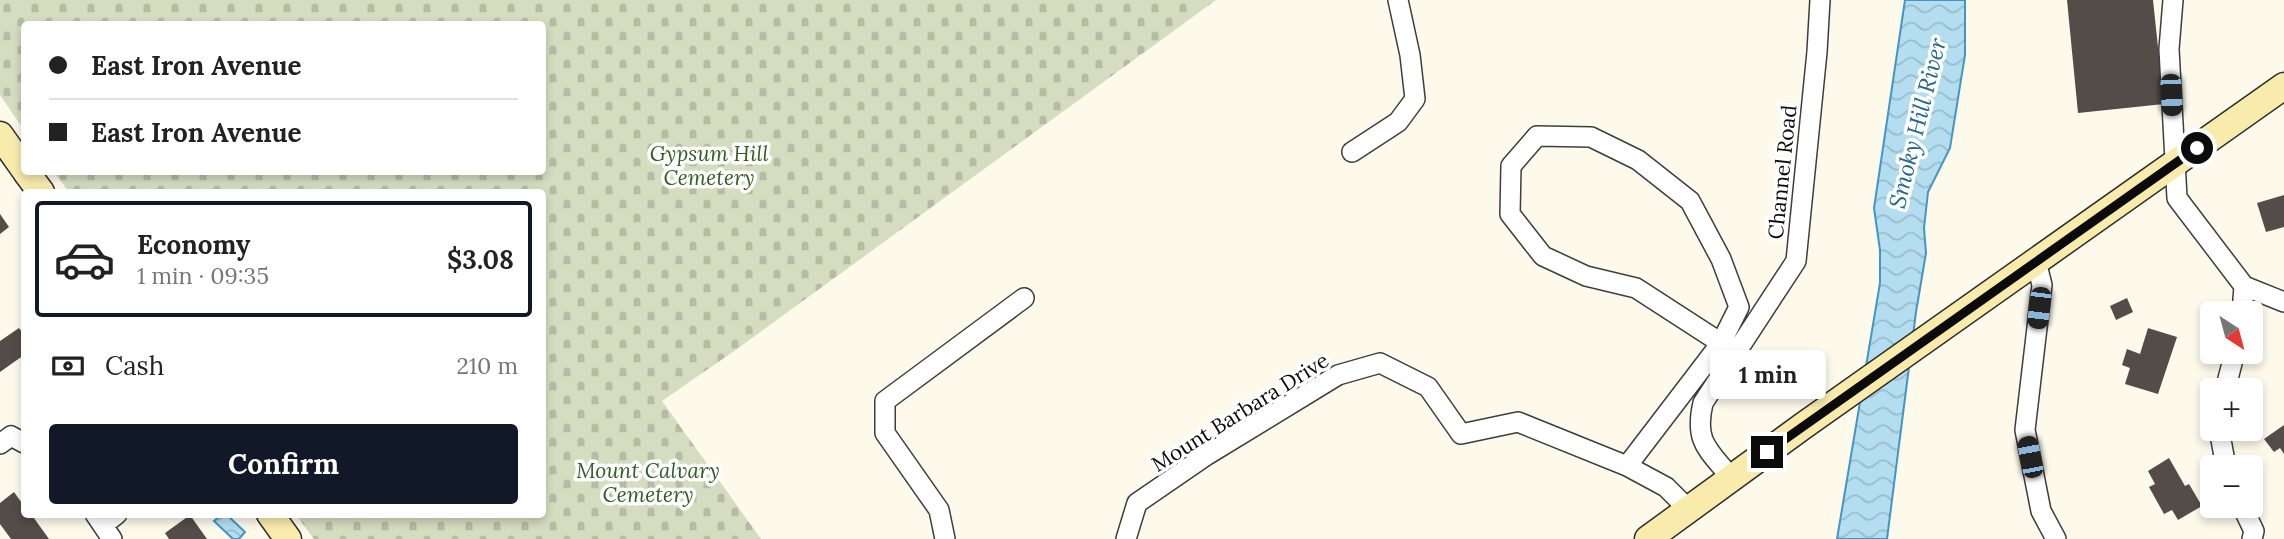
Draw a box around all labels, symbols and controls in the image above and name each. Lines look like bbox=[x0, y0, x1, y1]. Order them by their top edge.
water label: Smoky Hill River bbox=[1882, 34, 1952, 211]
text: East Iron Avenue bbox=[91, 49, 302, 82]
car bbox=[2160, 73, 2183, 117]
street label: Channel Road bbox=[1762, 103, 1802, 241]
text: East Iron Avenue bbox=[91, 116, 302, 149]
route start bbox=[2181, 132, 2213, 164]
park label: Gypsum Hill Cemetery bbox=[650, 140, 768, 191]
icon: car bbox=[53, 228, 116, 291]
text: Economy bbox=[137, 228, 250, 261]
text: $3.08 bbox=[447, 243, 514, 276]
text: 1 min · 09:35 bbox=[137, 261, 269, 290]
car bbox=[2027, 286, 2052, 330]
north arrow bbox=[2200, 301, 2263, 364]
map controls bbox=[2200, 301, 2263, 518]
icon: cash bbox=[49, 347, 87, 385]
street label: Mount Barbara Drive bbox=[1146, 347, 1334, 477]
text: Cash bbox=[105, 349, 164, 382]
callout: 1 min bbox=[1709, 350, 1825, 400]
text: 210 m bbox=[456, 351, 518, 380]
text: 1 min bbox=[1739, 360, 1797, 389]
button: + bbox=[2200, 378, 2263, 441]
button: Confirm bbox=[49, 424, 518, 504]
car bbox=[2016, 434, 2045, 480]
route end bbox=[1751, 436, 1783, 468]
button: − bbox=[2200, 455, 2263, 518]
park label: Mount Calvary Cemetery bbox=[576, 457, 720, 508]

